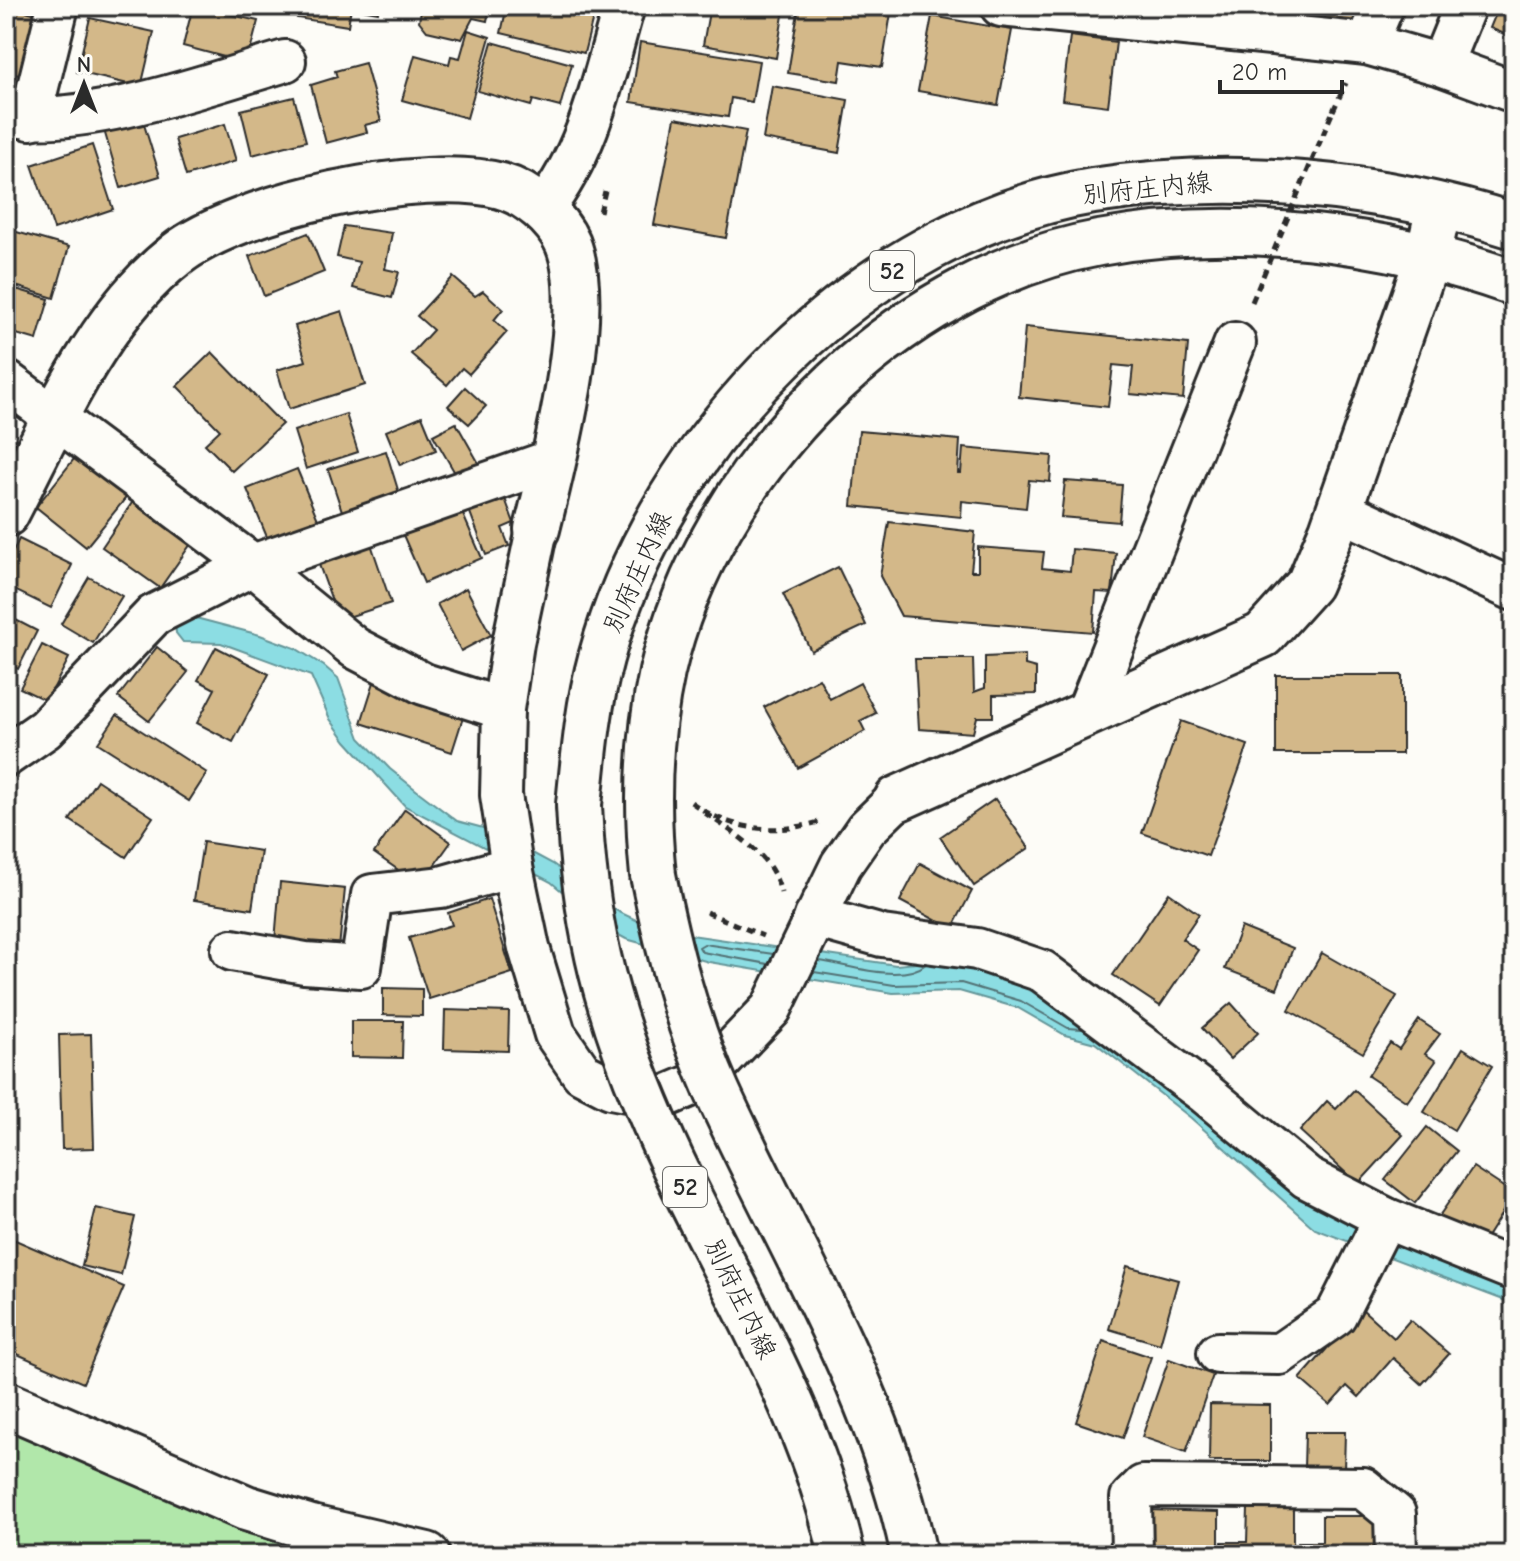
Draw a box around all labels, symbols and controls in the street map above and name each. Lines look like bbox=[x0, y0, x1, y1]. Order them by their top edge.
north arrow bbox=[44, 44, 124, 124]
scale bar bbox=[1220, 44, 1342, 94]
text: N bbox=[77, 52, 91, 78]
text: 20 m bbox=[1232, 58, 1287, 86]
street label: 別府庄内線 bbox=[1081, 167, 1213, 211]
road number: 52 bbox=[870, 251, 914, 291]
street label: 別府庄内線 bbox=[598, 507, 678, 637]
road number: 52 bbox=[663, 1167, 707, 1207]
street label: 別府庄内線 bbox=[698, 1234, 782, 1364]

